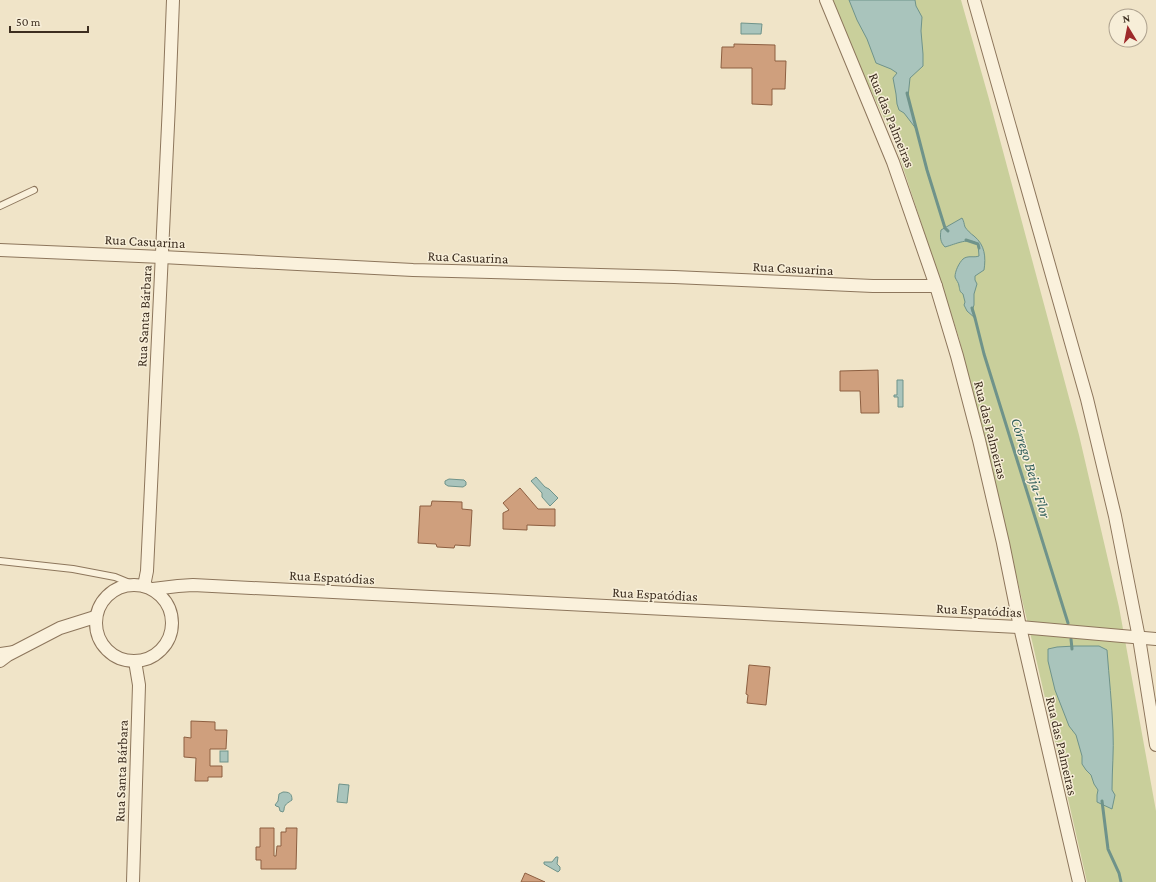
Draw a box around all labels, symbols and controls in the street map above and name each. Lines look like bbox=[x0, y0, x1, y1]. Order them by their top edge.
scale bar bbox=[10, 8, 88, 34]
north arrow bbox=[1108, 8, 1148, 48]
text: N bbox=[1122, 12, 1131, 25]
text: 50 m bbox=[16, 15, 41, 29]
street label: Rua das Palmeiras bbox=[866, 70, 918, 170]
street label: Rua Casuarina bbox=[104, 231, 186, 251]
street label: Rua Casuarina bbox=[427, 248, 509, 266]
street label: Rua Casuarina bbox=[752, 258, 834, 278]
street label: Rua Santa Bárbara bbox=[133, 264, 155, 367]
street label: Rua das Palmeiras bbox=[971, 379, 1011, 481]
water label: Córrego Beija-Flor bbox=[1007, 416, 1054, 521]
street label: Rua Espatódias bbox=[289, 567, 375, 587]
street label: Rua Espatódias bbox=[612, 584, 698, 604]
street label: Rua Espatódias bbox=[936, 600, 1022, 620]
street label: Rua das Palmeiras bbox=[1043, 695, 1081, 797]
street label: Rua Santa Bárbara bbox=[111, 719, 131, 822]

